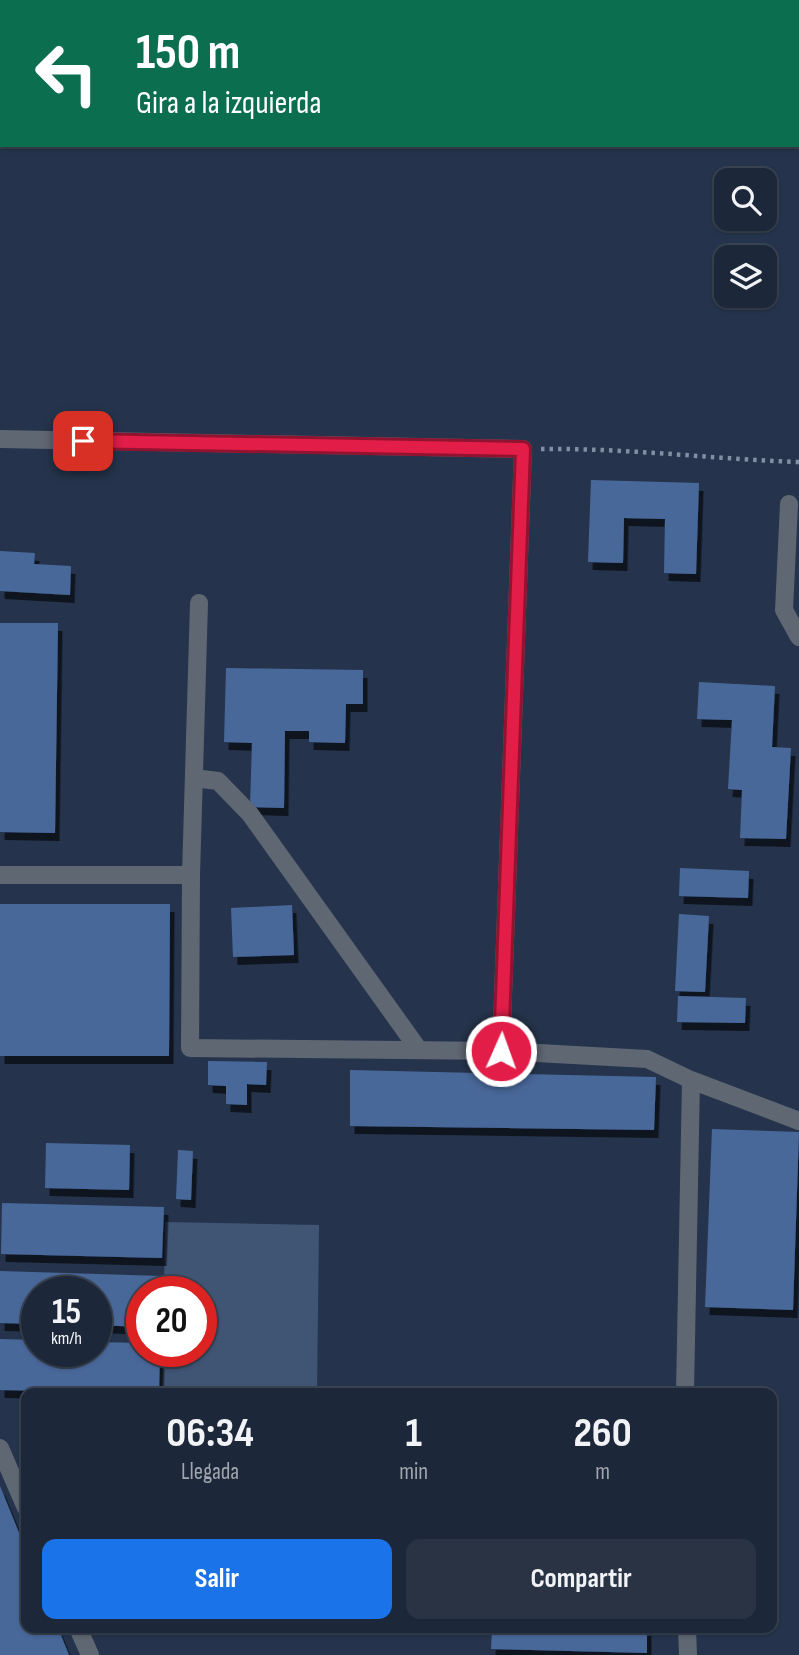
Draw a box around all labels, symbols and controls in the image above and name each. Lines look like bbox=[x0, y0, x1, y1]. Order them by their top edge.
text: 150 m bbox=[136, 24, 240, 83]
icon: left bbox=[21, 28, 112, 119]
text: Gira a la izquierda bbox=[136, 84, 322, 123]
map controls bbox=[714, 168, 777, 308]
button: search bbox=[714, 168, 777, 231]
button: layers bbox=[714, 245, 777, 308]
pin bbox=[53, 411, 113, 471]
icon: arrive bbox=[64, 422, 102, 460]
position arrow bbox=[464, 1014, 538, 1088]
speed limit sign: 20 bbox=[126, 1276, 217, 1367]
text: 15 bbox=[52, 1291, 81, 1334]
text: km/h bbox=[51, 1328, 82, 1349]
text: 06:34 bbox=[166, 1408, 254, 1459]
text: 1 bbox=[405, 1408, 422, 1459]
text: 260 bbox=[573, 1408, 632, 1459]
text: Llegada bbox=[181, 1458, 239, 1486]
text: min bbox=[399, 1458, 428, 1486]
text: m bbox=[595, 1458, 610, 1486]
button: Salir bbox=[42, 1539, 392, 1619]
button: Compartir bbox=[406, 1539, 756, 1619]

